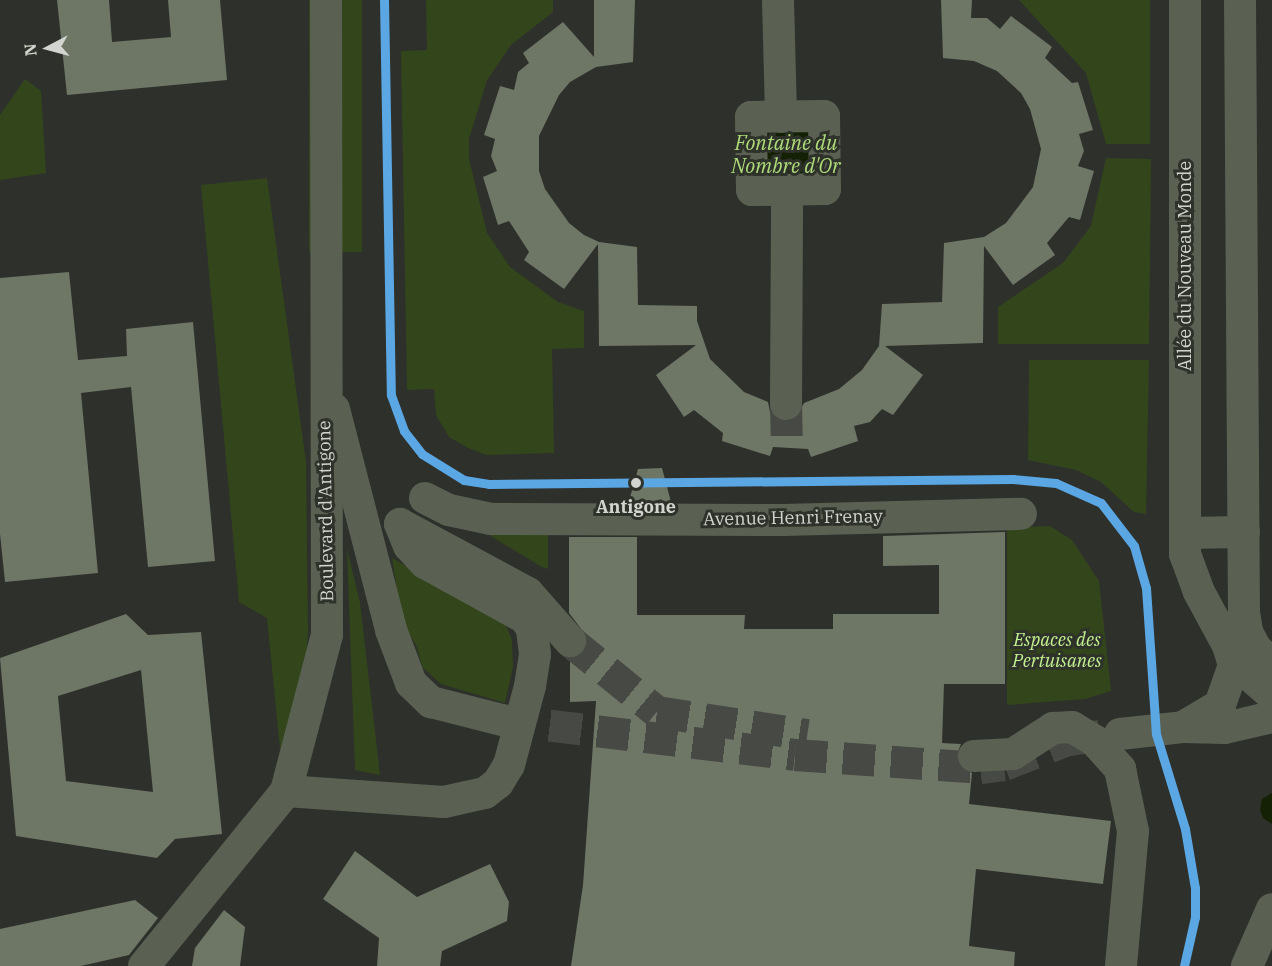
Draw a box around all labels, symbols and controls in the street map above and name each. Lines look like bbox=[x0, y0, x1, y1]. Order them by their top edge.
north arrow bbox=[18, 18, 78, 78]
text: N bbox=[19, 43, 41, 57]
water label: Fontaine du Nombre d'Or bbox=[731, 130, 841, 177]
street label: Allée du Nouveau Monde bbox=[1174, 161, 1196, 371]
street label: Boulevard d'Antigone bbox=[314, 420, 338, 602]
marker: Antigone bbox=[625, 472, 647, 494]
place label: Antigone bbox=[596, 496, 676, 518]
street label: Avenue Henri Frenay bbox=[703, 506, 883, 530]
park label: Espaces des Pertuisanes bbox=[1012, 630, 1102, 672]

